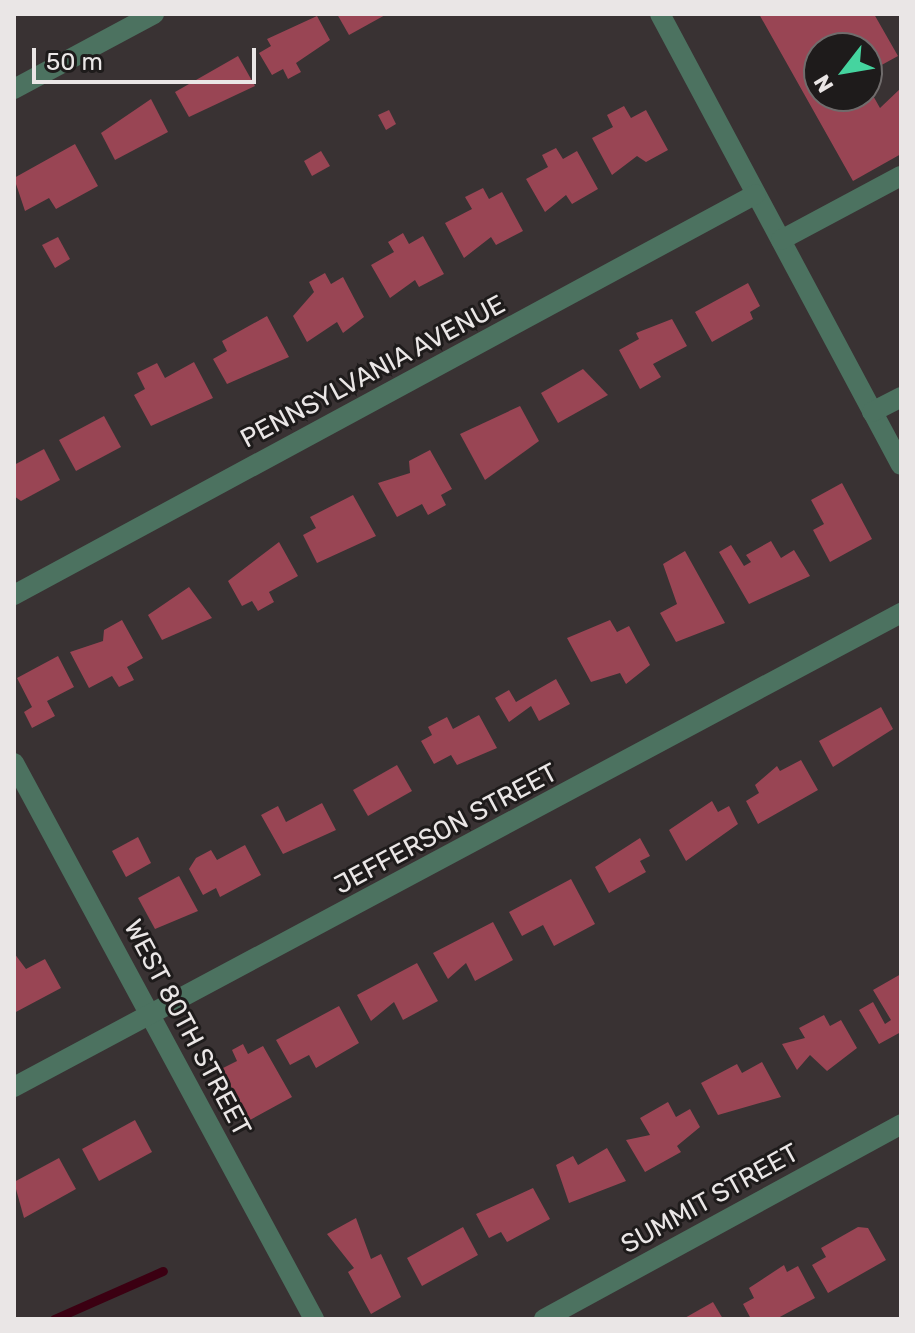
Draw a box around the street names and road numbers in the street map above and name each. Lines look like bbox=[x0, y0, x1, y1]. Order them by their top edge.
street label: PENNSYLVANIA AVENUE bbox=[235, 289, 511, 455]
street label: JEFFERSON STREET bbox=[329, 757, 563, 901]
street label: WEST 80TH STREET bbox=[117, 914, 257, 1142]
street label: SUMMIT STREET bbox=[615, 1137, 805, 1261]

